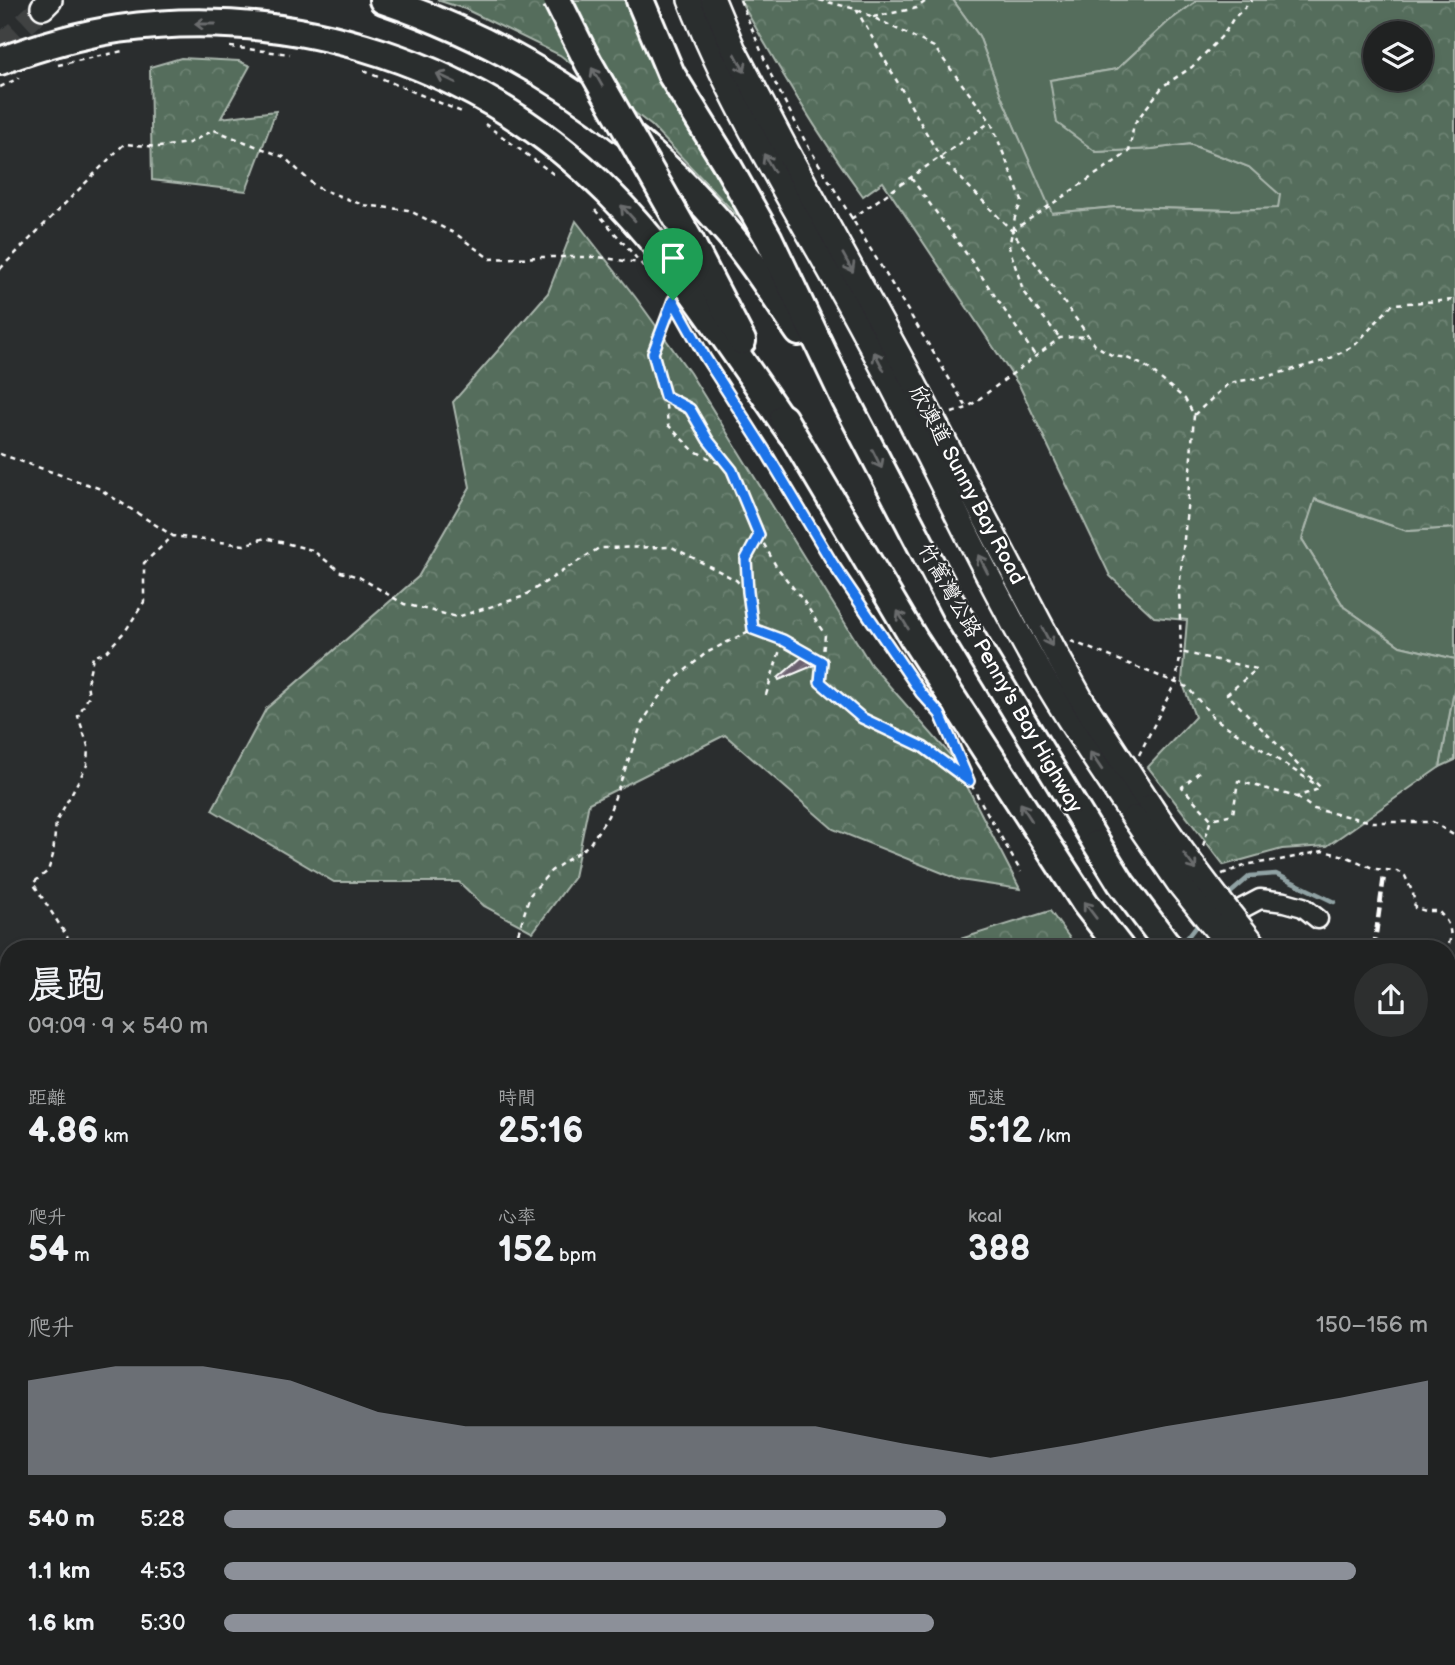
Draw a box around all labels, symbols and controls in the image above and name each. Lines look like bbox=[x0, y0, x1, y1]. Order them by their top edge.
one-way arrow bbox=[194, 17, 217, 30]
map controls bbox=[1363, 21, 1433, 91]
button: layers bbox=[1363, 21, 1433, 91]
one-way arrow bbox=[734, 52, 748, 72]
one-way arrow bbox=[590, 68, 604, 88]
one-way arrow bbox=[436, 71, 457, 84]
one-way arrow bbox=[761, 153, 775, 173]
one-way arrow bbox=[619, 205, 636, 222]
pin bbox=[643, 228, 703, 300]
icon: arrive bbox=[654, 239, 692, 277]
one-way arrow bbox=[842, 252, 855, 273]
one-way arrow bbox=[872, 351, 886, 372]
street label: 欣澳道 Sunny Bay Road bbox=[904, 381, 1030, 589]
one-way arrow bbox=[870, 448, 884, 469]
street label: 竹篙灣公路 Penny's Bay Highway bbox=[912, 539, 1088, 818]
one-way arrow bbox=[975, 554, 989, 575]
one-way arrow bbox=[896, 611, 910, 631]
one-way arrow bbox=[1041, 626, 1054, 647]
one-way arrow bbox=[1089, 752, 1103, 771]
one-way arrow bbox=[1018, 802, 1032, 822]
one-way arrow bbox=[1183, 852, 1197, 871]
one-way arrow bbox=[1083, 900, 1098, 919]
text: 晨跑 bbox=[28, 963, 104, 1008]
button: share bbox=[1354, 963, 1428, 1037]
text: 09:09 · 9 × 540 m bbox=[28, 1012, 208, 1040]
text: 距離 bbox=[28, 1087, 66, 1110]
text: 時間 bbox=[498, 1087, 536, 1110]
text: 配速 bbox=[968, 1087, 1006, 1110]
text: 4.86 bbox=[28, 1110, 99, 1153]
text: 25:16 bbox=[498, 1110, 584, 1153]
text: 5:12 bbox=[968, 1110, 1032, 1153]
text: km bbox=[99, 1125, 129, 1148]
text: /km bbox=[1032, 1125, 1071, 1148]
text: kcal bbox=[968, 1205, 1002, 1228]
text: 爬升 bbox=[28, 1206, 66, 1229]
text: 心率 bbox=[498, 1206, 536, 1229]
text: 388 bbox=[968, 1228, 1031, 1271]
text: 54 bbox=[28, 1229, 69, 1272]
text: 152 bbox=[498, 1229, 554, 1272]
text: m bbox=[69, 1244, 90, 1267]
text: bpm bbox=[554, 1244, 596, 1267]
text: 150–156 m bbox=[1316, 1311, 1428, 1339]
text: 爬升 bbox=[28, 1314, 74, 1342]
text: 540 m bbox=[28, 1505, 95, 1533]
text: 5:28 bbox=[140, 1505, 185, 1533]
text: 1.1 km bbox=[28, 1557, 90, 1585]
text: 4:53 bbox=[140, 1557, 186, 1585]
text: 1.6 km bbox=[28, 1609, 95, 1637]
text: 5:30 bbox=[140, 1609, 186, 1637]

